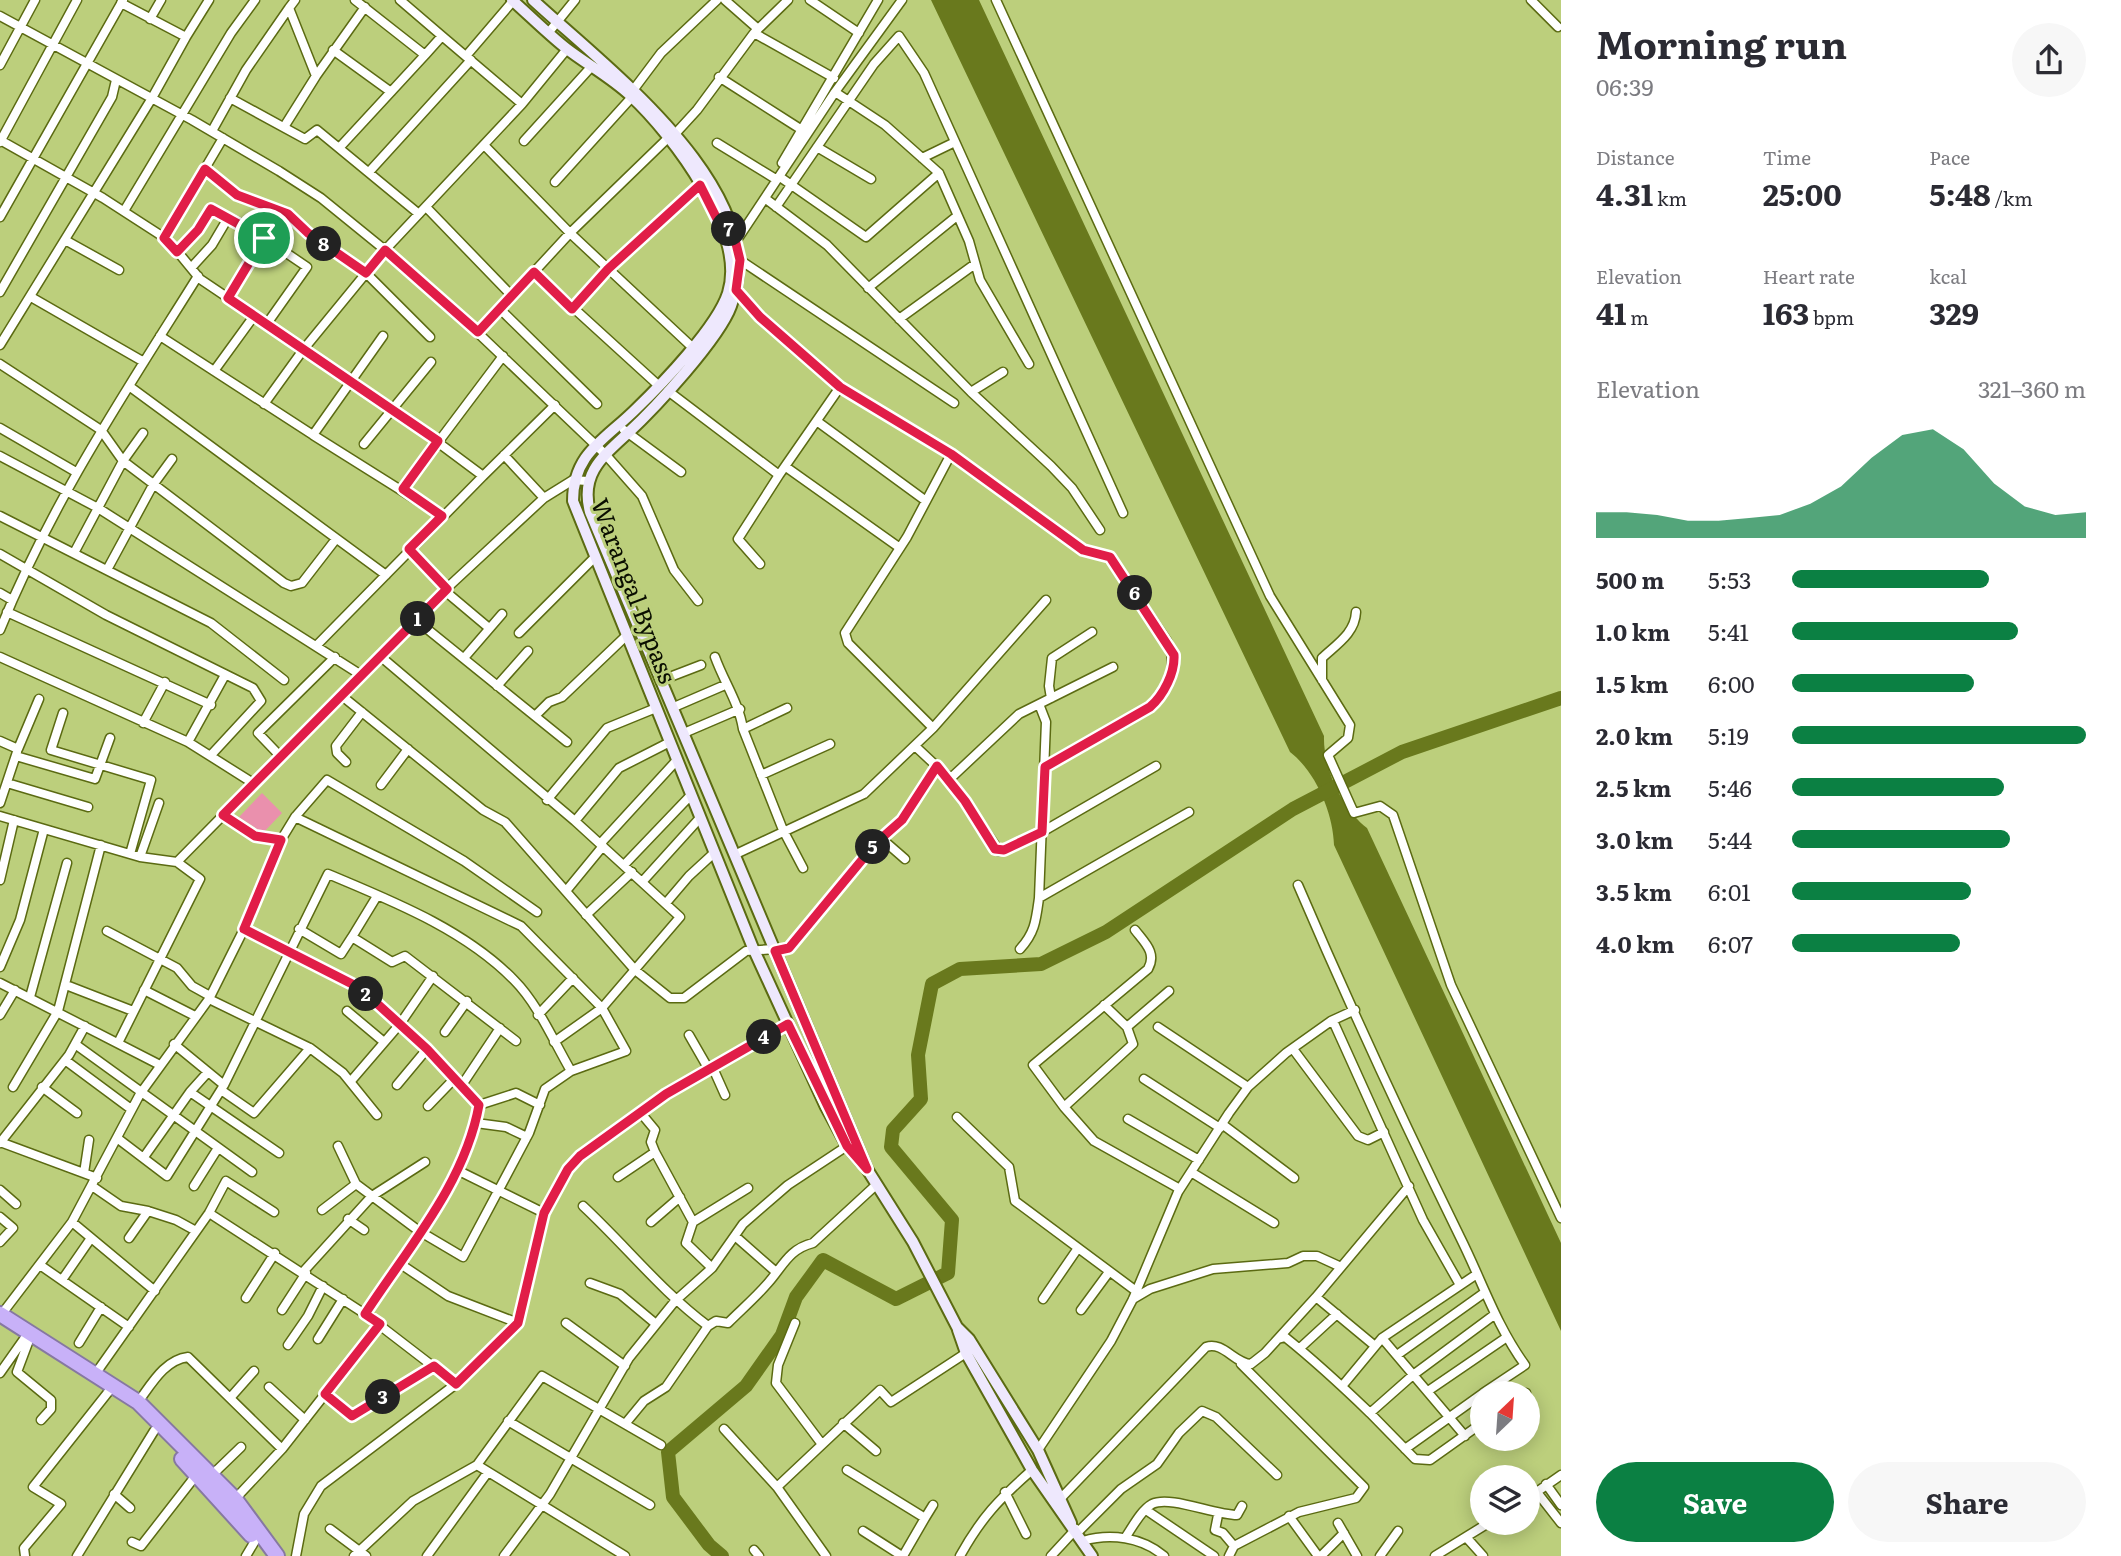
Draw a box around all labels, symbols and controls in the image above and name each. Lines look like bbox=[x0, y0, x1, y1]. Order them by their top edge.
text: Morning run bbox=[1596, 14, 1847, 71]
button: share bbox=[2012, 23, 2086, 97]
text: 06:39 bbox=[1596, 69, 1654, 103]
text: Distance bbox=[1596, 143, 1675, 171]
text: Time bbox=[1763, 143, 1811, 171]
text: Pace bbox=[1929, 143, 1970, 171]
text: 4.31 bbox=[1596, 171, 1653, 215]
text: 25:00 bbox=[1763, 171, 1842, 215]
text: 5:48 bbox=[1929, 171, 1991, 215]
text: km bbox=[1653, 184, 1687, 212]
text: /km bbox=[1991, 184, 2033, 212]
pin bbox=[234, 208, 294, 268]
pin: 7 bbox=[712, 212, 746, 246]
text: 7 bbox=[723, 214, 734, 242]
icon: arrive bbox=[245, 219, 283, 257]
pin: 8 bbox=[306, 226, 342, 262]
text: 8 bbox=[318, 229, 329, 257]
text: Elevation bbox=[1596, 262, 1682, 290]
text: Heart rate bbox=[1763, 262, 1855, 290]
text: kcal bbox=[1929, 262, 1967, 290]
text: 41 bbox=[1596, 290, 1627, 334]
text: 163 bbox=[1763, 290, 1809, 334]
text: 329 bbox=[1929, 290, 1979, 334]
text: m bbox=[1627, 303, 1649, 331]
text: bpm bbox=[1809, 303, 1854, 331]
text: Elevation bbox=[1596, 371, 1700, 405]
text: 321–360 m bbox=[1978, 371, 2086, 405]
street label: Warangal Bypass bbox=[584, 492, 687, 688]
text: 500 m bbox=[1596, 562, 1664, 596]
text: 5:53 bbox=[1708, 562, 1752, 596]
pin: 6 bbox=[1118, 576, 1152, 610]
text: 6 bbox=[1129, 578, 1140, 606]
pin: 1 bbox=[400, 602, 436, 636]
text: 1 bbox=[414, 604, 421, 632]
text: 1.0 km bbox=[1596, 614, 1670, 648]
text: 5:41 bbox=[1708, 614, 1749, 648]
text: 1.5 km bbox=[1596, 666, 1669, 700]
text: 6:00 bbox=[1708, 666, 1755, 700]
text: 2.0 km bbox=[1596, 718, 1673, 752]
text: 5:19 bbox=[1708, 718, 1749, 752]
text: 2.5 km bbox=[1596, 770, 1671, 804]
text: 5:46 bbox=[1708, 770, 1752, 804]
text: 3.0 km bbox=[1596, 822, 1674, 856]
text: 5:44 bbox=[1708, 822, 1752, 856]
pin: 5 bbox=[856, 830, 890, 864]
text: 5 bbox=[867, 832, 878, 860]
text: 3.5 km bbox=[1596, 874, 1672, 908]
text: 6:01 bbox=[1708, 874, 1751, 908]
text: 4.0 km bbox=[1596, 926, 1675, 960]
text: 6:07 bbox=[1708, 926, 1753, 960]
pin: 2 bbox=[348, 976, 384, 1012]
text: 2 bbox=[360, 979, 371, 1007]
pin: 4 bbox=[746, 1020, 782, 1054]
text: 4 bbox=[758, 1022, 769, 1050]
pin: 3 bbox=[366, 1380, 400, 1414]
north arrow bbox=[1470, 1381, 1540, 1451]
map controls bbox=[1470, 1381, 1540, 1535]
text: 3 bbox=[377, 1382, 388, 1410]
button: Save bbox=[1596, 1462, 1834, 1542]
button: Share bbox=[1848, 1462, 2086, 1542]
button: layers bbox=[1470, 1465, 1540, 1535]

